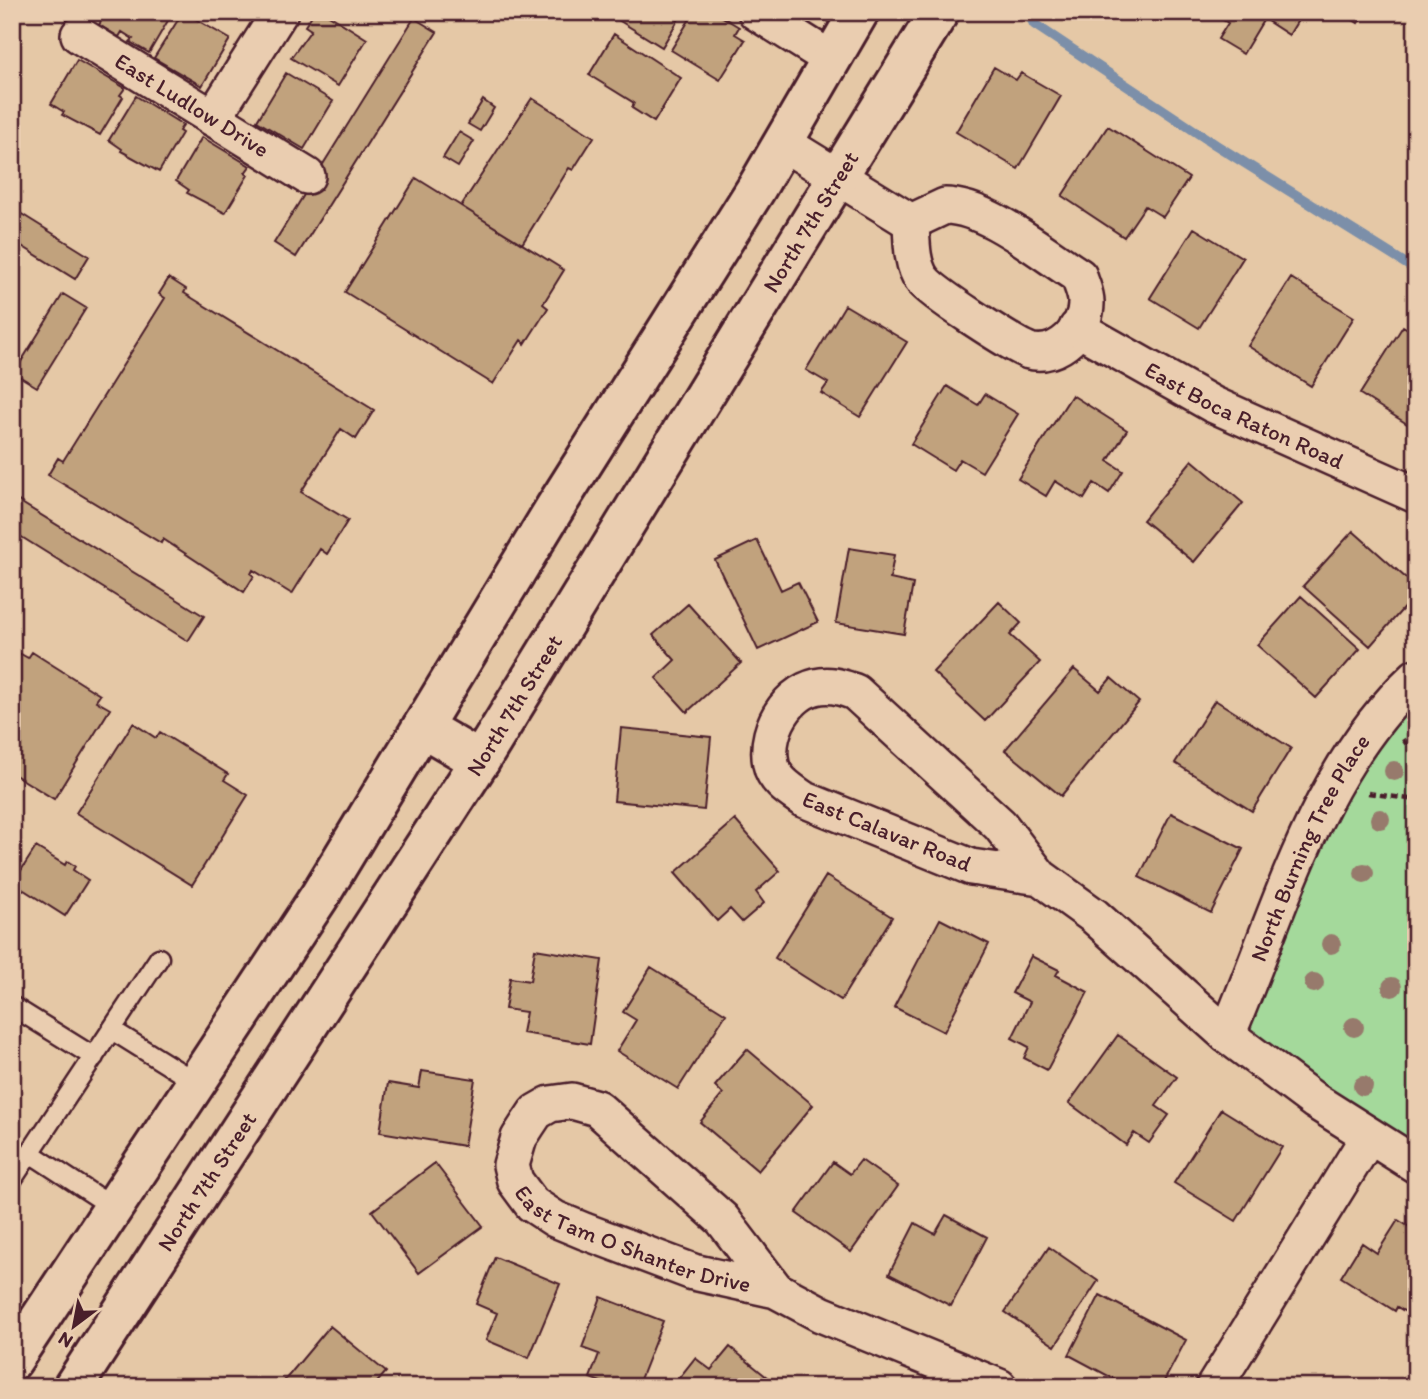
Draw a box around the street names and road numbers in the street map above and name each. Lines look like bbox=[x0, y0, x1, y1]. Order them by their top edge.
street label: East Ludlow Drive bbox=[110, 47, 274, 163]
street label: North 7th Street bbox=[756, 146, 865, 298]
street label: East Boca Raton Road bbox=[1140, 355, 1349, 475]
street label: North 7th Street bbox=[460, 629, 568, 781]
street label: North Burning Tree Place bbox=[1244, 728, 1376, 965]
street label: East Calavar Road bbox=[798, 784, 976, 878]
street label: North 7th Street bbox=[151, 1106, 262, 1257]
street label: East Tam O Shanter Drive bbox=[509, 1179, 753, 1298]

